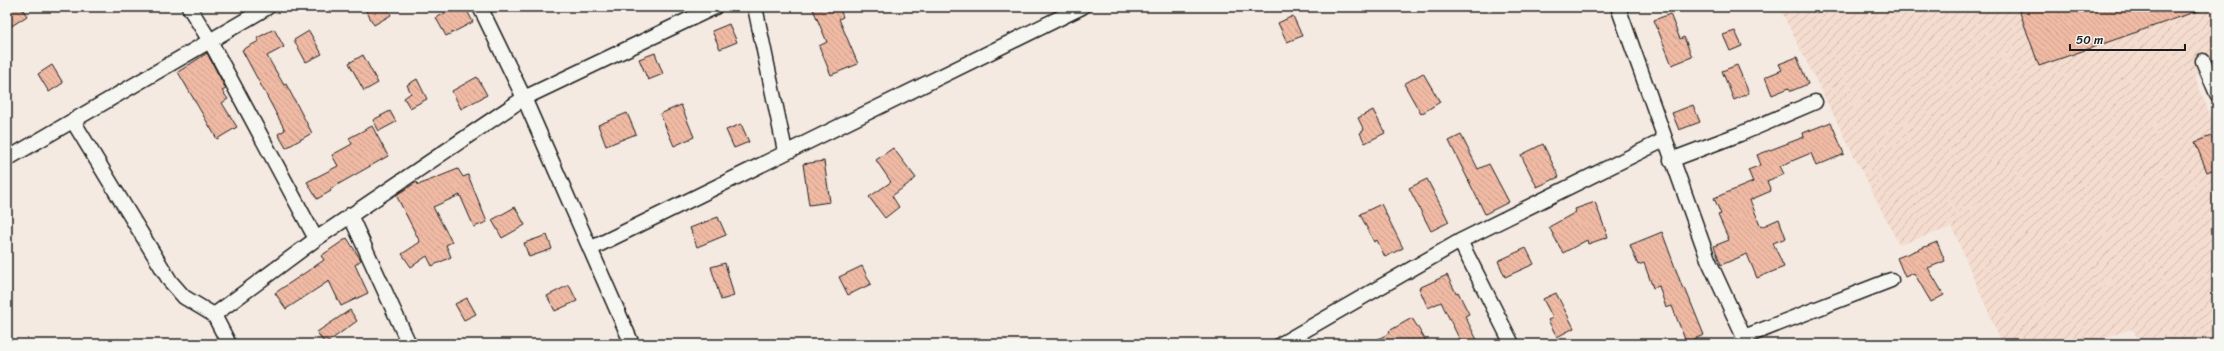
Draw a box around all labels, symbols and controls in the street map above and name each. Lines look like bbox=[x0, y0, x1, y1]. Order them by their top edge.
scale bar bbox=[2070, 26, 2185, 52]
text: 50 m bbox=[2076, 29, 2103, 51]

